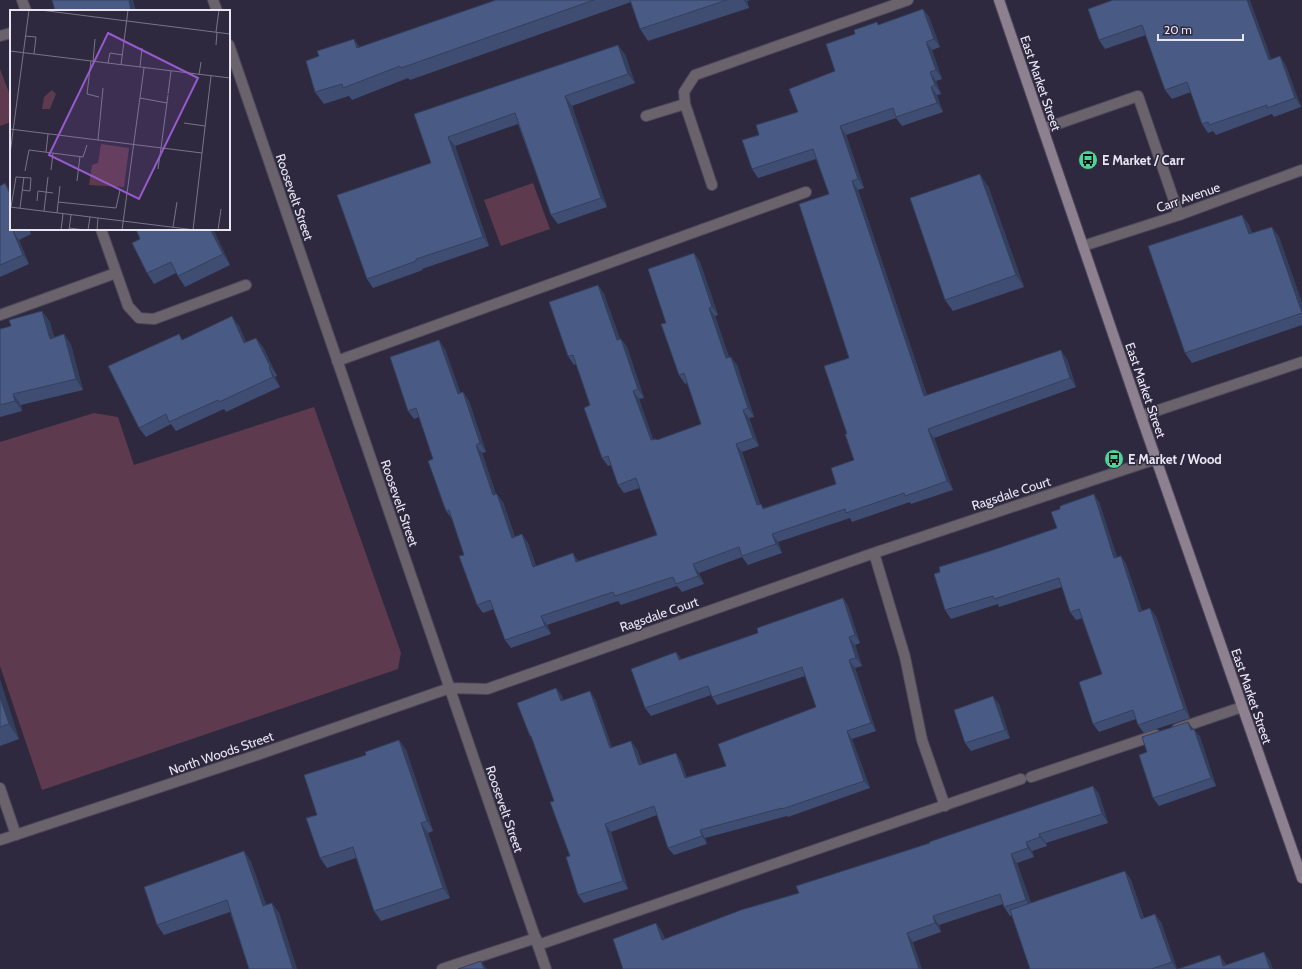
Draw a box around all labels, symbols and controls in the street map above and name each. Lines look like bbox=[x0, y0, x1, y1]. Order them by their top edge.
inset map bbox=[10, 10, 230, 230]
scale bar bbox=[1158, 16, 1243, 42]
text: 20 m bbox=[1164, 22, 1192, 37]
street label: East Market Street bbox=[1017, 33, 1065, 133]
bus stop icon: E Market / Carr bbox=[1077, 149, 1099, 171]
street label: Roosevelt Street bbox=[273, 152, 318, 243]
place label: E Market / Carr bbox=[1102, 152, 1185, 168]
street label: Carr Avenue bbox=[1154, 178, 1222, 215]
street label: East Market Street bbox=[1122, 340, 1170, 440]
bus stop icon: E Market / Wood bbox=[1103, 448, 1125, 470]
place label: E Market / Wood bbox=[1128, 451, 1222, 467]
street label: Roosevelt Street bbox=[378, 458, 423, 549]
street label: Ragsdale Court bbox=[969, 473, 1053, 513]
street label: Ragsdale Court bbox=[618, 593, 701, 635]
street label: East Market Street bbox=[1228, 646, 1276, 746]
street label: North Woods Street bbox=[167, 727, 276, 778]
street label: Roosevelt Street bbox=[483, 764, 528, 855]

